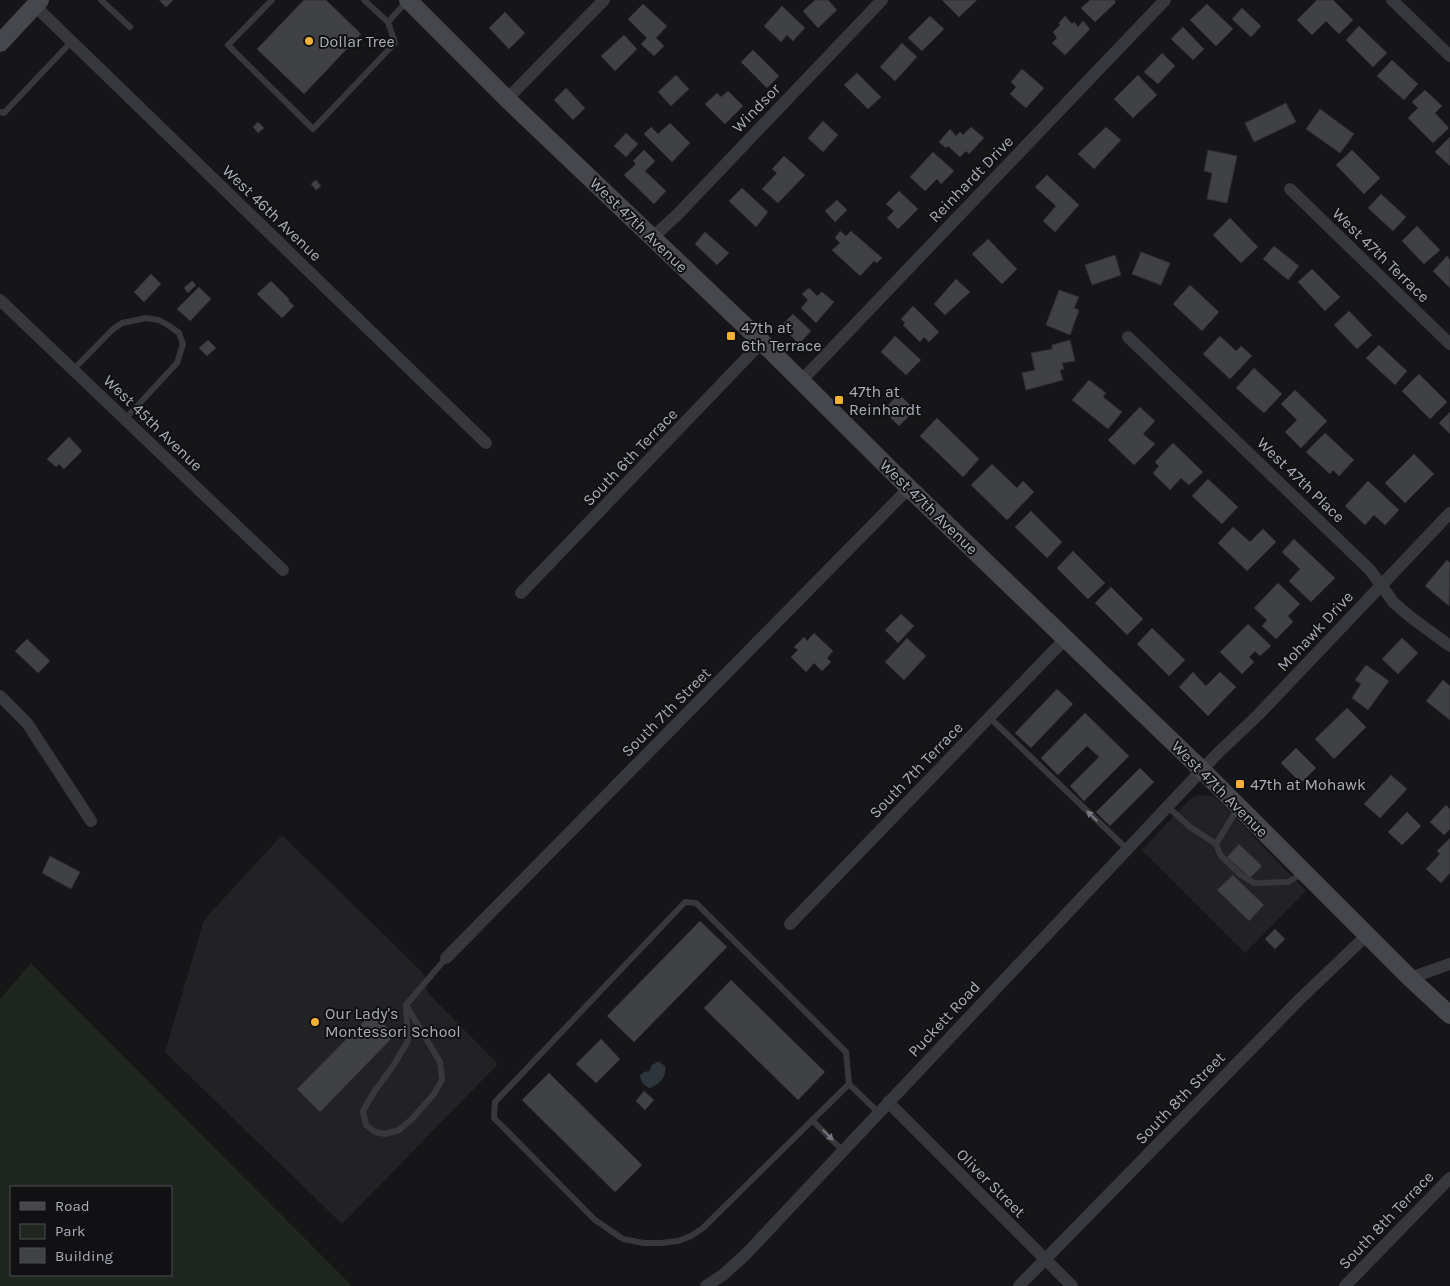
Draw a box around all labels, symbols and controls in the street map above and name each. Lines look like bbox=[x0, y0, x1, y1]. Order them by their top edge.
place label: Dollar Tree bbox=[319, 32, 395, 51]
marker: Dollar Tree bbox=[303, 35, 315, 47]
street label: Windsor bbox=[728, 79, 784, 137]
street label: Reinhardt Drive bbox=[925, 132, 1017, 226]
street label: West 46th Avenue bbox=[218, 161, 326, 265]
street label: West 47th Avenue bbox=[586, 173, 692, 277]
street label: West 47th Terrace bbox=[1328, 204, 1434, 306]
place label: 47th at 6th Terrace bbox=[741, 318, 822, 355]
marker: 47th at 6th Terrace bbox=[725, 330, 737, 342]
street label: West 45th Avenue bbox=[100, 371, 206, 475]
place label: 47th at Reinhardt bbox=[849, 382, 921, 419]
marker: 47th at Reinhardt bbox=[833, 394, 845, 406]
street label: South 6th Terrace bbox=[579, 404, 681, 510]
street label: West 47th Place bbox=[1253, 433, 1349, 527]
street label: West 47th Avenue bbox=[876, 455, 982, 559]
street label: Mohawk Drive bbox=[1273, 587, 1357, 675]
street label: South 7th Street bbox=[617, 663, 715, 761]
street label: South 7th Terrace bbox=[865, 718, 967, 822]
street label: West 47th Avenue bbox=[1168, 737, 1272, 841]
place label: 47th at Mohawk bbox=[1250, 775, 1366, 794]
marker: 47th at Mohawk bbox=[1234, 778, 1246, 790]
one-way arrow bbox=[1086, 810, 1098, 822]
street label: Puckett Road bbox=[904, 977, 984, 1061]
place label: Our Lady's Montessori School bbox=[325, 1004, 461, 1041]
marker: Our Lady's Montessori School bbox=[309, 1016, 321, 1028]
street label: South 8th Street bbox=[1131, 1048, 1229, 1148]
one-way arrow bbox=[822, 1129, 834, 1141]
street label: Oliver Street bbox=[953, 1145, 1029, 1221]
street label: South 8th Terrace bbox=[1334, 1167, 1438, 1273]
legend bbox=[10, 1186, 172, 1276]
text: Road bbox=[55, 1197, 90, 1215]
text: Park bbox=[55, 1222, 85, 1240]
text: Building bbox=[55, 1247, 113, 1265]

